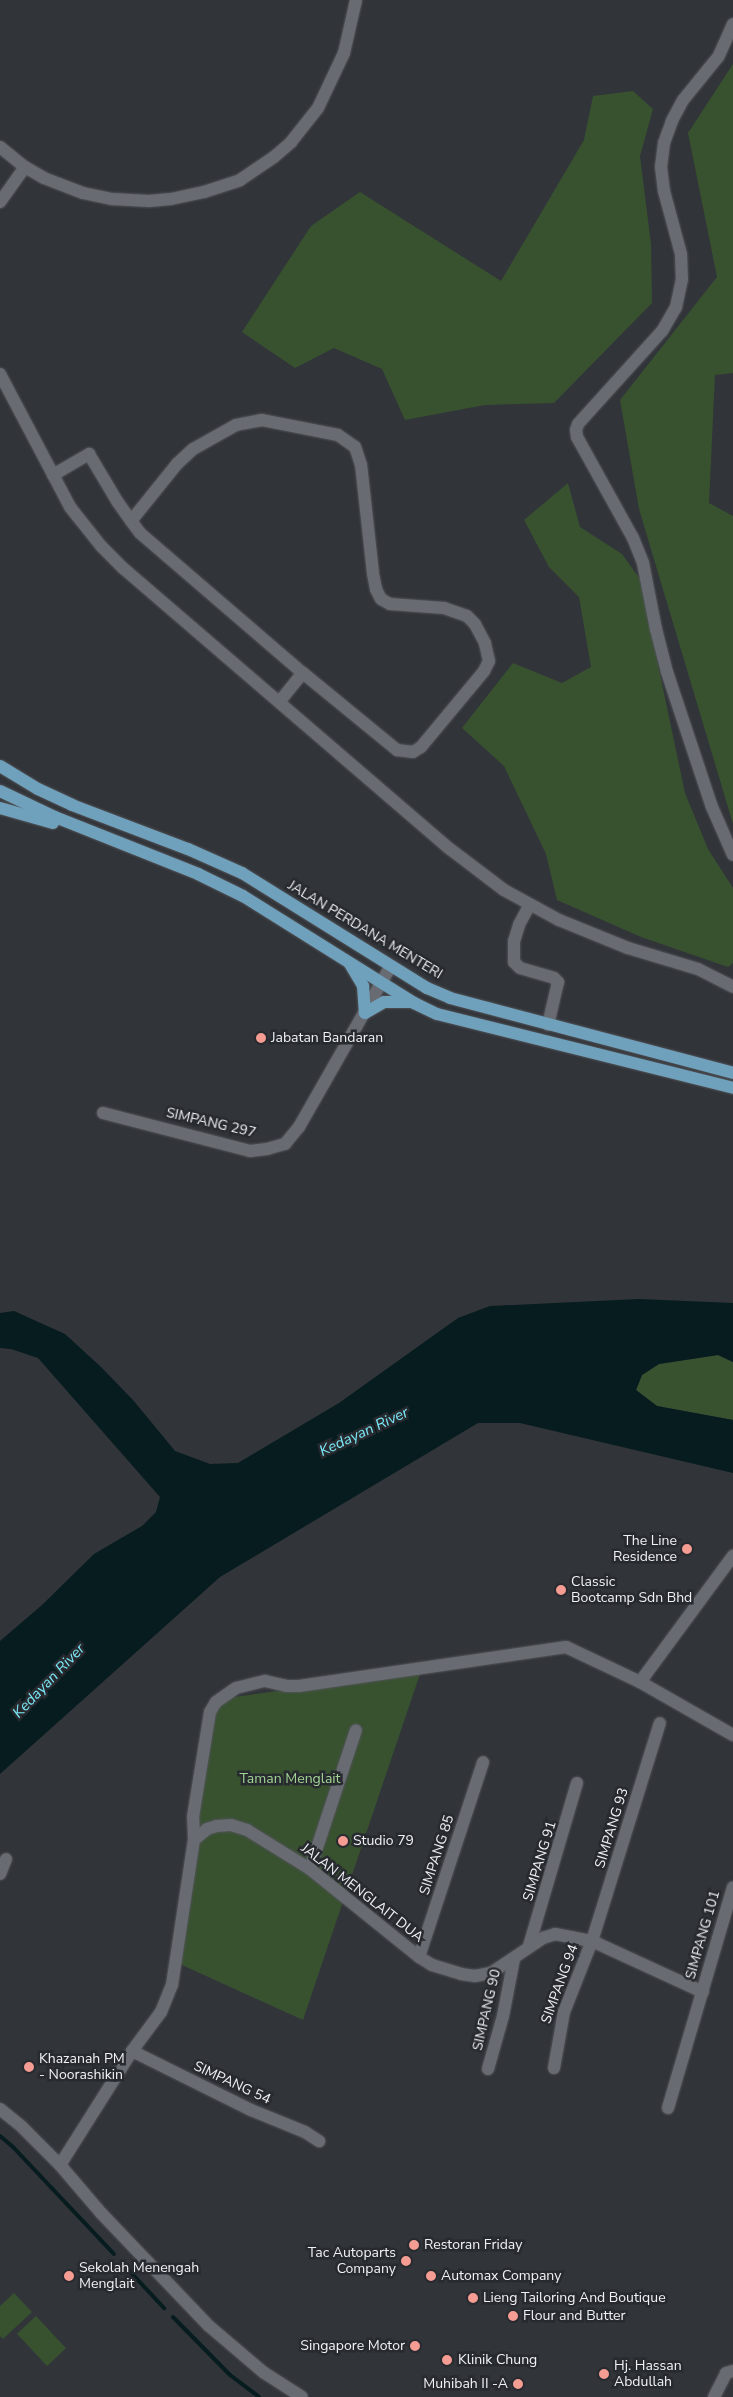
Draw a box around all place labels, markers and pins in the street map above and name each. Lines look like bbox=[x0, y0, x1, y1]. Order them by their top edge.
place label: Jabatan Bandaran bbox=[271, 1030, 383, 1046]
marker: Jabatan Bandaran bbox=[255, 1032, 267, 1044]
place label: The Line Residence bbox=[613, 1533, 677, 1565]
marker: The Line Residence bbox=[681, 1543, 693, 1555]
place label: Classic Bootcamp Sdn Bhd bbox=[571, 1574, 692, 1606]
marker: Classic Bootcamp Sdn Bhd bbox=[555, 1584, 567, 1596]
place label: Studio 79 bbox=[353, 1833, 414, 1849]
marker: Studio 79 bbox=[337, 1835, 349, 1847]
place label: Khazanah PM - Noorashikin bbox=[39, 2051, 125, 2084]
marker: Khazanah PM - Noorashikin bbox=[23, 2061, 35, 2073]
place label: Restoran Friday bbox=[424, 2237, 522, 2253]
marker: Restoran Friday bbox=[408, 2239, 420, 2251]
place label: Tac Autoparts Company bbox=[308, 2245, 396, 2278]
marker: Tac Autoparts Company bbox=[400, 2255, 412, 2267]
place label: Sekolah Menengah Menglait bbox=[79, 2260, 199, 2292]
place label: Automax Company bbox=[441, 2268, 561, 2284]
marker: Sekolah Menengah Menglait bbox=[63, 2270, 75, 2282]
marker: Automax Company bbox=[425, 2270, 437, 2282]
place label: Lieng Tailoring And Boutique bbox=[483, 2290, 666, 2306]
marker: Lieng Tailoring And Boutique bbox=[467, 2292, 479, 2304]
place label: Flour and Butter bbox=[523, 2308, 625, 2324]
marker: Flour and Butter bbox=[507, 2310, 519, 2322]
place label: Singapore Motor bbox=[300, 2338, 405, 2354]
marker: Singapore Motor bbox=[409, 2340, 421, 2352]
place label: Klinik Chung bbox=[458, 2352, 537, 2368]
marker: Klinik Chung bbox=[440, 2353, 454, 2367]
place label: Hj. Hassan Abdullah bbox=[614, 2358, 682, 2390]
marker: Hj. Hassan Abdullah bbox=[598, 2368, 610, 2380]
place label: Muhibah II -A bbox=[423, 2376, 508, 2392]
marker: Muhibah II -A bbox=[512, 2378, 524, 2390]

